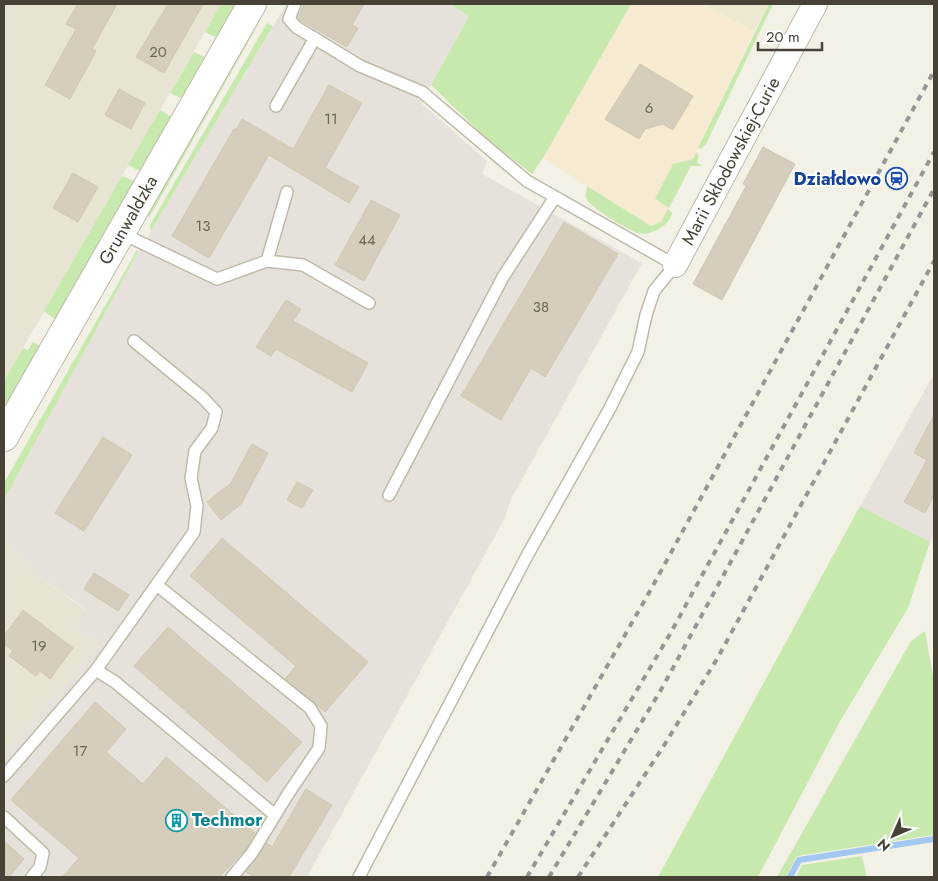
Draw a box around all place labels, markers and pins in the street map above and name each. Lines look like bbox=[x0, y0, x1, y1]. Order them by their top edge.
place label: Działdowo bbox=[793, 166, 881, 192]
station icon: Działdowo bbox=[885, 167, 909, 191]
place label: Techmor bbox=[192, 807, 263, 833]
building icon: Techmor bbox=[164, 808, 188, 832]

